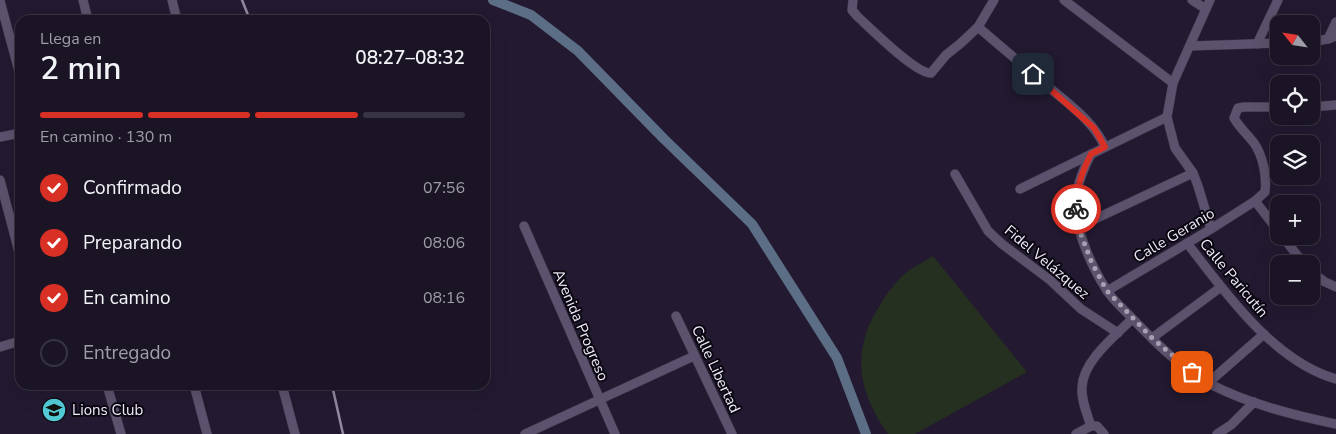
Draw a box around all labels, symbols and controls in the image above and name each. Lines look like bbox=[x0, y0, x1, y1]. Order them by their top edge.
north arrow bbox=[1270, 15, 1320, 65]
map controls bbox=[1270, 15, 1320, 305]
text: Llega en bbox=[40, 28, 101, 50]
text: 08:27–08:32 bbox=[355, 45, 465, 71]
text: 2 min bbox=[40, 47, 122, 90]
pin bbox=[1012, 53, 1054, 95]
icon: home bbox=[1019, 60, 1047, 88]
button: locate bbox=[1270, 75, 1320, 125]
text: En camino · 130 m bbox=[40, 126, 172, 148]
button: layers bbox=[1270, 135, 1320, 185]
icon: check bbox=[40, 174, 68, 202]
text: Confirmado bbox=[83, 175, 182, 201]
text: 07:56 bbox=[423, 177, 465, 199]
courier bbox=[1051, 184, 1101, 234]
icon: bike bbox=[1062, 195, 1090, 223]
button: + bbox=[1270, 195, 1320, 245]
street label: Calle Geranio bbox=[1130, 203, 1218, 267]
street label: Fidel Velázquez bbox=[1000, 220, 1094, 304]
icon: check bbox=[40, 229, 68, 257]
text: Preparando bbox=[83, 230, 182, 256]
text: 08:06 bbox=[423, 232, 465, 254]
street label: Calle Paricutín bbox=[1195, 234, 1273, 322]
button: − bbox=[1270, 255, 1320, 305]
street label: Avenida Progreso bbox=[548, 266, 614, 384]
icon: check bbox=[40, 284, 68, 312]
text: En camino bbox=[83, 285, 171, 311]
text: 08:16 bbox=[423, 287, 465, 309]
street label: Calle Libertad bbox=[687, 322, 745, 416]
text: Entregado bbox=[83, 340, 171, 366]
pin bbox=[1171, 351, 1213, 393]
icon: bag bbox=[1178, 358, 1206, 386]
school or university icon: Lions Club bbox=[41, 397, 67, 423]
place label: Lions Club bbox=[72, 400, 144, 420]

